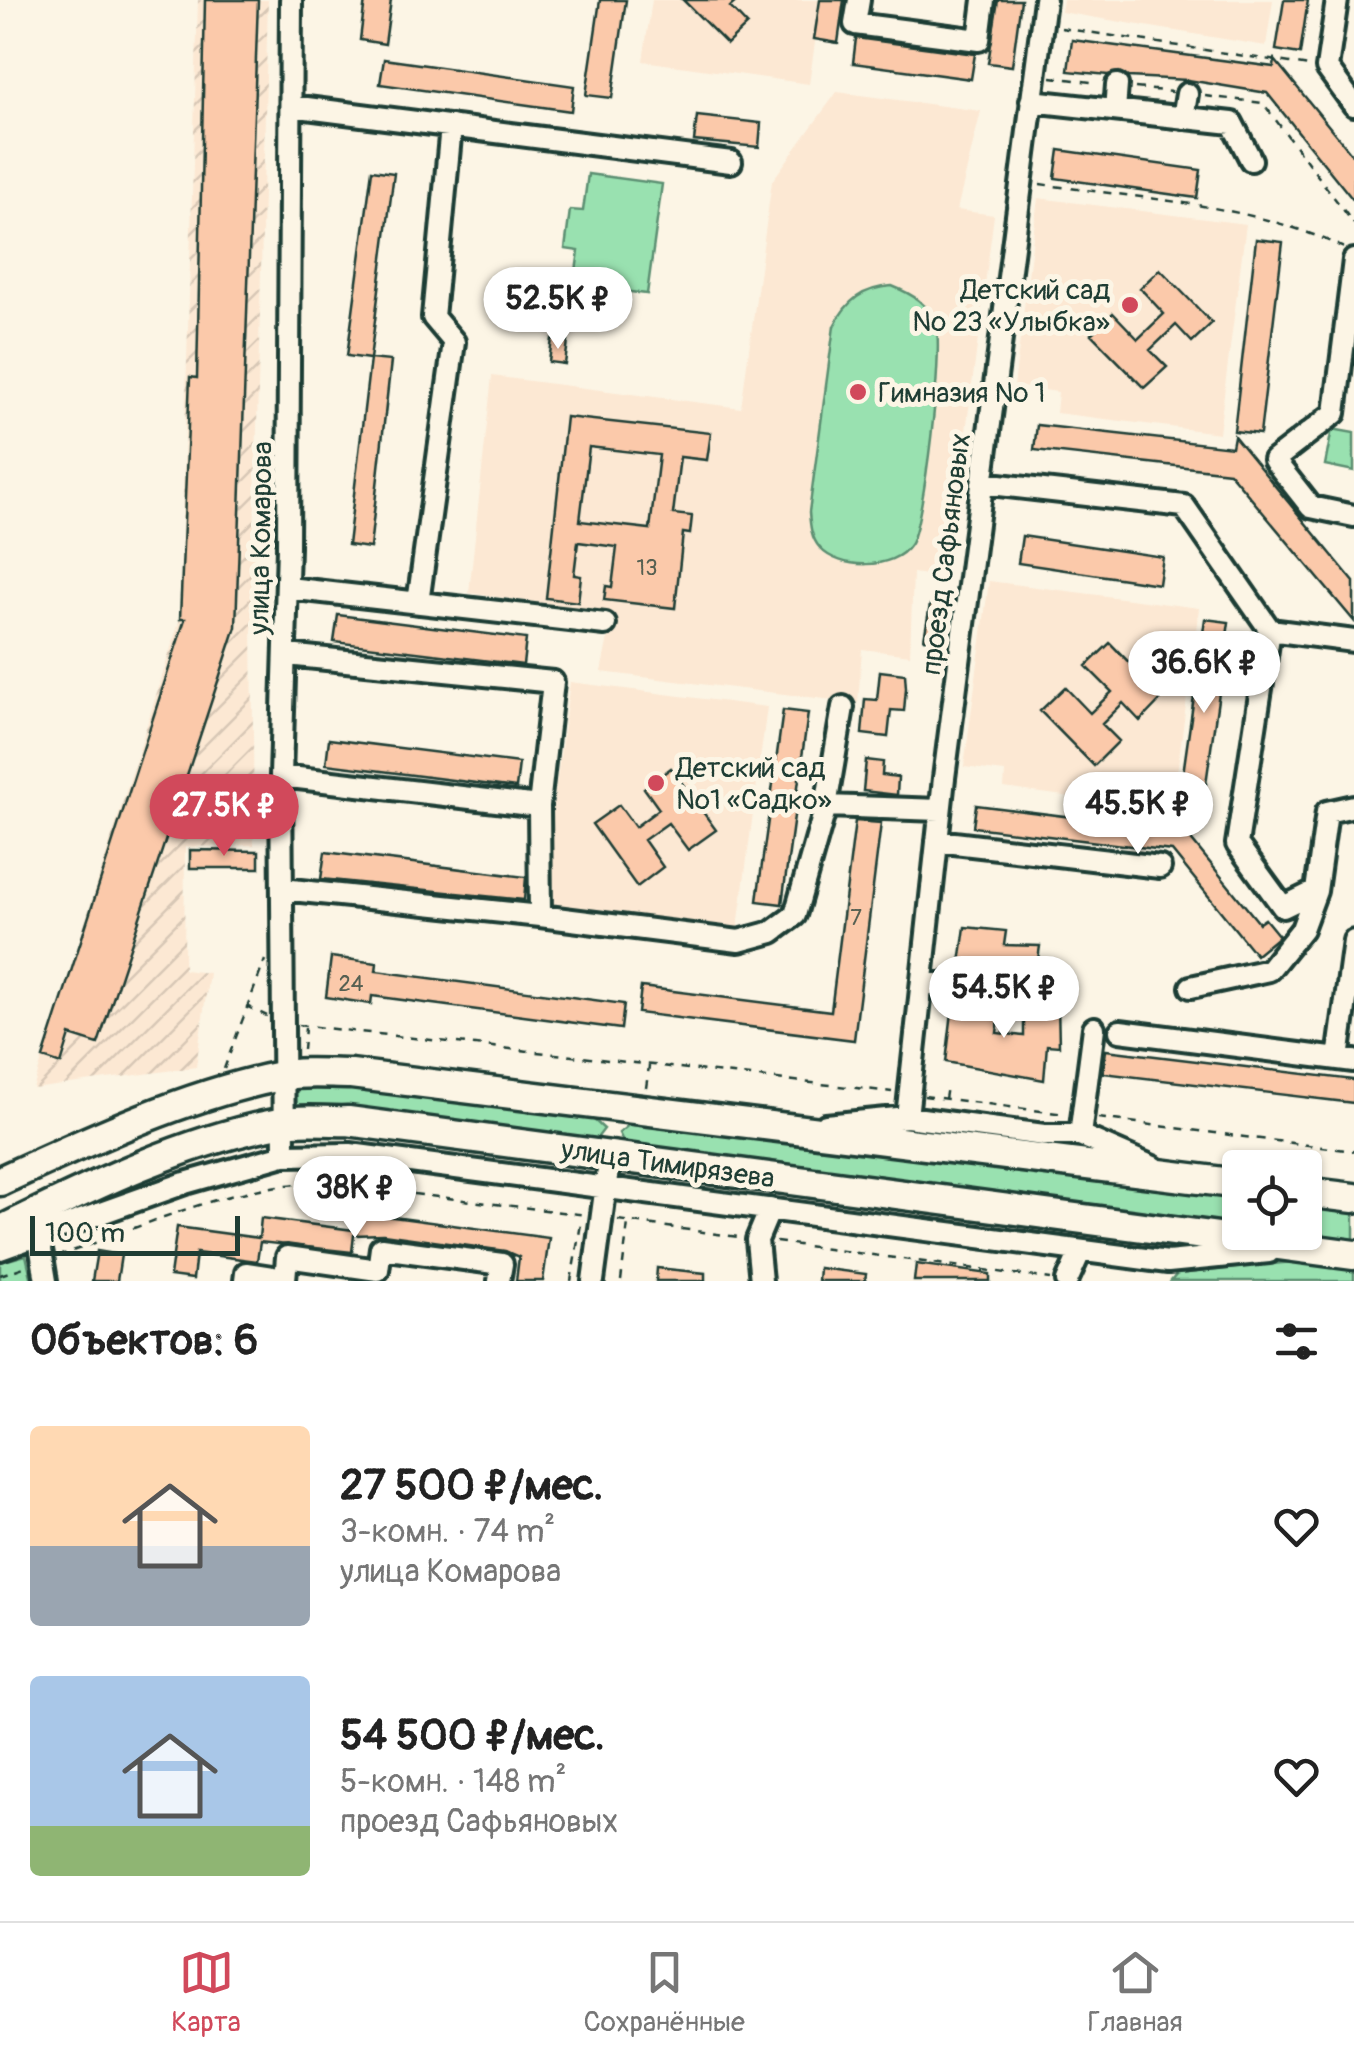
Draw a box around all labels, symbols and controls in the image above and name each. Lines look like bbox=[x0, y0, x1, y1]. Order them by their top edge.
pin: 52.5K ₽ bbox=[466, 267, 650, 352]
place label: Детский сад № 23 «Улыбка» bbox=[912, 273, 1110, 340]
text: 52.5K ₽ bbox=[505, 279, 611, 319]
marker: Детский сад № 23 «Улыбка» bbox=[1119, 294, 1141, 316]
place label: Гимназия № 1 bbox=[878, 376, 1046, 411]
marker: Гимназия № 1 bbox=[847, 381, 869, 403]
street label: проезд Сафьяновых bbox=[914, 431, 979, 677]
street label: улица Комарова bbox=[242, 441, 281, 636]
house number: 13 bbox=[637, 554, 657, 582]
pin: 36.6K ₽ bbox=[1112, 631, 1296, 716]
text: 36.6K ₽ bbox=[1150, 643, 1258, 683]
place label: Детский сад №1 «Cадко» bbox=[675, 751, 832, 818]
marker: Детский сад №1 «Cадко» bbox=[645, 772, 667, 794]
pin: 45.5K ₽ bbox=[1046, 772, 1230, 857]
pin: 27.5K ₽ bbox=[132, 774, 316, 859]
text: 45.5K ₽ bbox=[1085, 784, 1191, 824]
text: 27.5K ₽ bbox=[172, 786, 276, 826]
house number: 7 bbox=[850, 904, 862, 932]
pin: 54.5K ₽ bbox=[912, 956, 1096, 1041]
text: 54.5K ₽ bbox=[951, 968, 1057, 1008]
house number: 24 bbox=[338, 970, 364, 998]
street label: улица Тимирязева bbox=[558, 1132, 777, 1197]
map controls bbox=[1222, 1150, 1322, 1250]
button: locate bbox=[1222, 1150, 1322, 1250]
pin: 38K ₽ bbox=[285, 1156, 425, 1241]
text: 38K ₽ bbox=[315, 1168, 395, 1208]
scale bar bbox=[30, 1211, 240, 1256]
text: 100 m bbox=[45, 1216, 125, 1251]
icon: filters bbox=[1269, 1314, 1324, 1369]
text: Объектов: 6 bbox=[30, 1315, 258, 1367]
text: 27 500 ₽/мес. bbox=[340, 1460, 603, 1512]
icon: home bbox=[110, 1466, 230, 1586]
icon: heart bbox=[1269, 1499, 1324, 1554]
text: 3-комн. · 74 m² bbox=[340, 1512, 555, 1552]
text: улица Комарова bbox=[340, 1552, 561, 1592]
text: 54 500 ₽/мес. bbox=[340, 1710, 605, 1762]
icon: home bbox=[110, 1716, 230, 1836]
icon: heart bbox=[1269, 1749, 1324, 1804]
text: 5-комн. · 148 m² bbox=[340, 1762, 566, 1802]
text: проезд Сафьяновых bbox=[340, 1802, 618, 1842]
tab: Карта bbox=[171, 1945, 241, 2040]
tab: Сохранённые bbox=[583, 1945, 745, 2040]
tab: Главная bbox=[1088, 1945, 1183, 2040]

